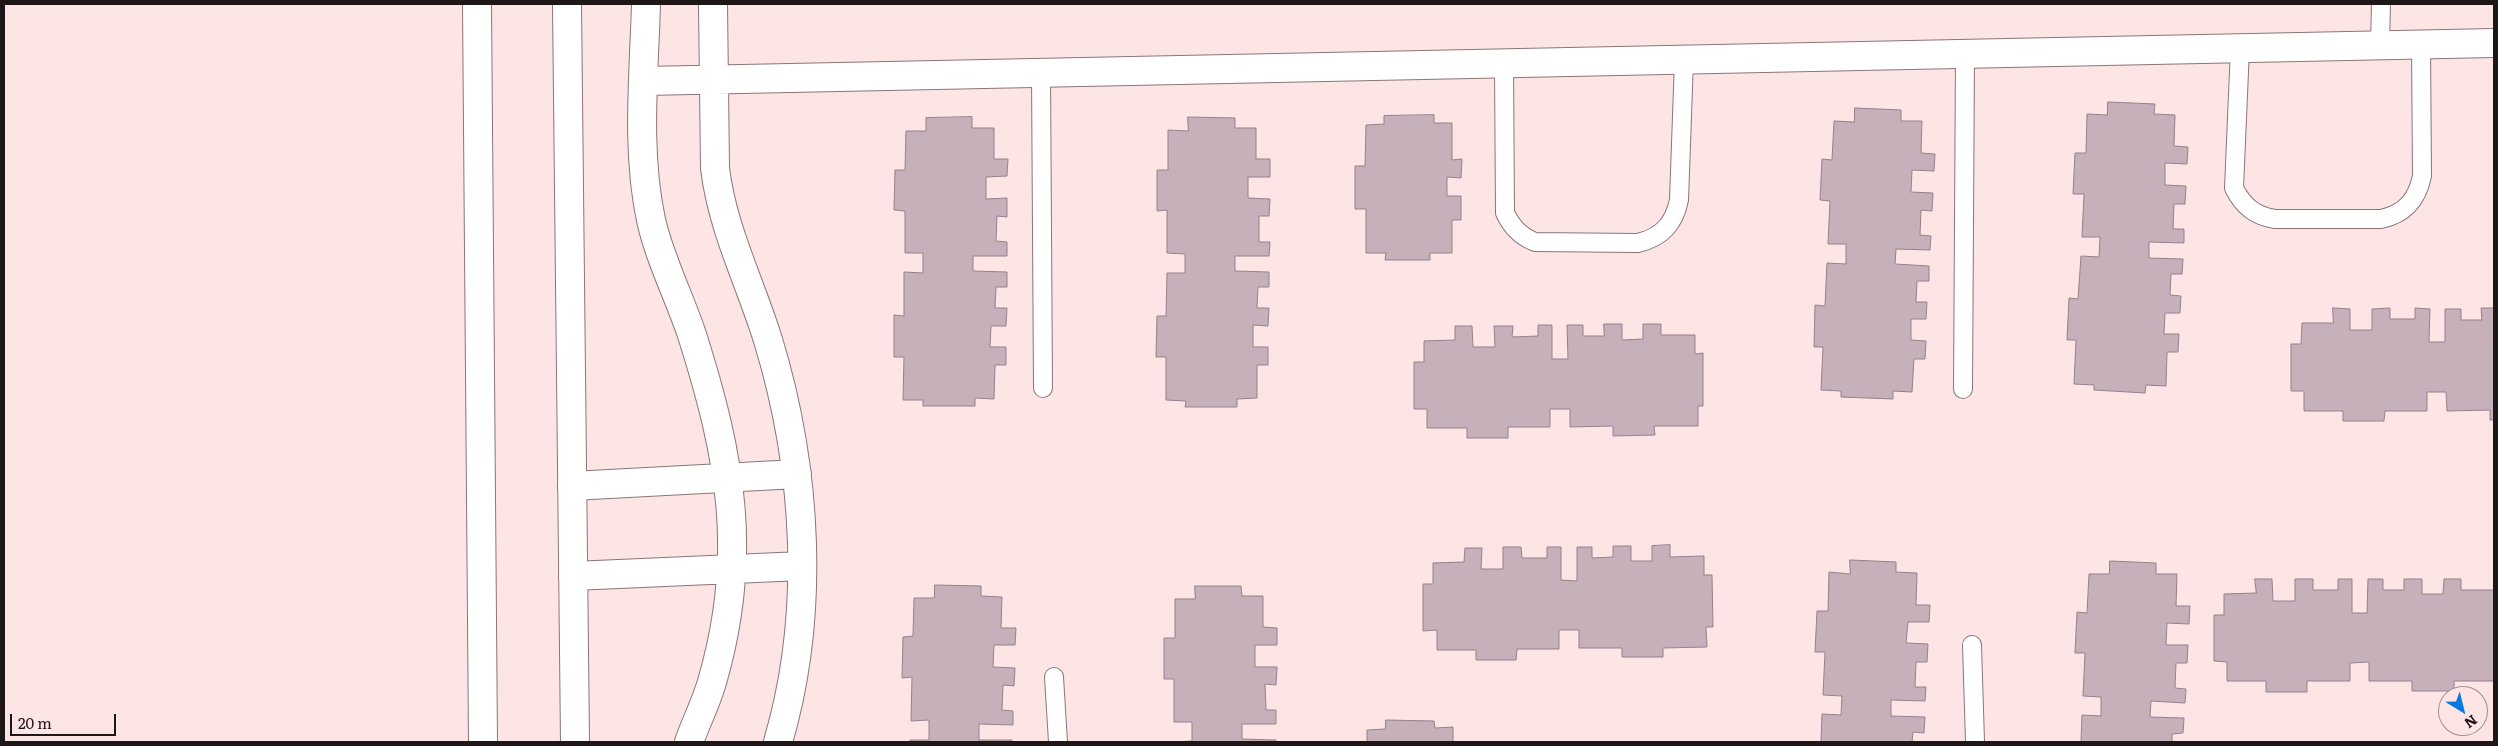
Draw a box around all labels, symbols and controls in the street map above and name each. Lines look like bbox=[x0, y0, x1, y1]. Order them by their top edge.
north arrow bbox=[2438, 686, 2488, 736]
scale bar bbox=[12, 704, 119, 736]
text: 20 m bbox=[18, 711, 52, 734]
text: N bbox=[2461, 711, 2482, 734]

